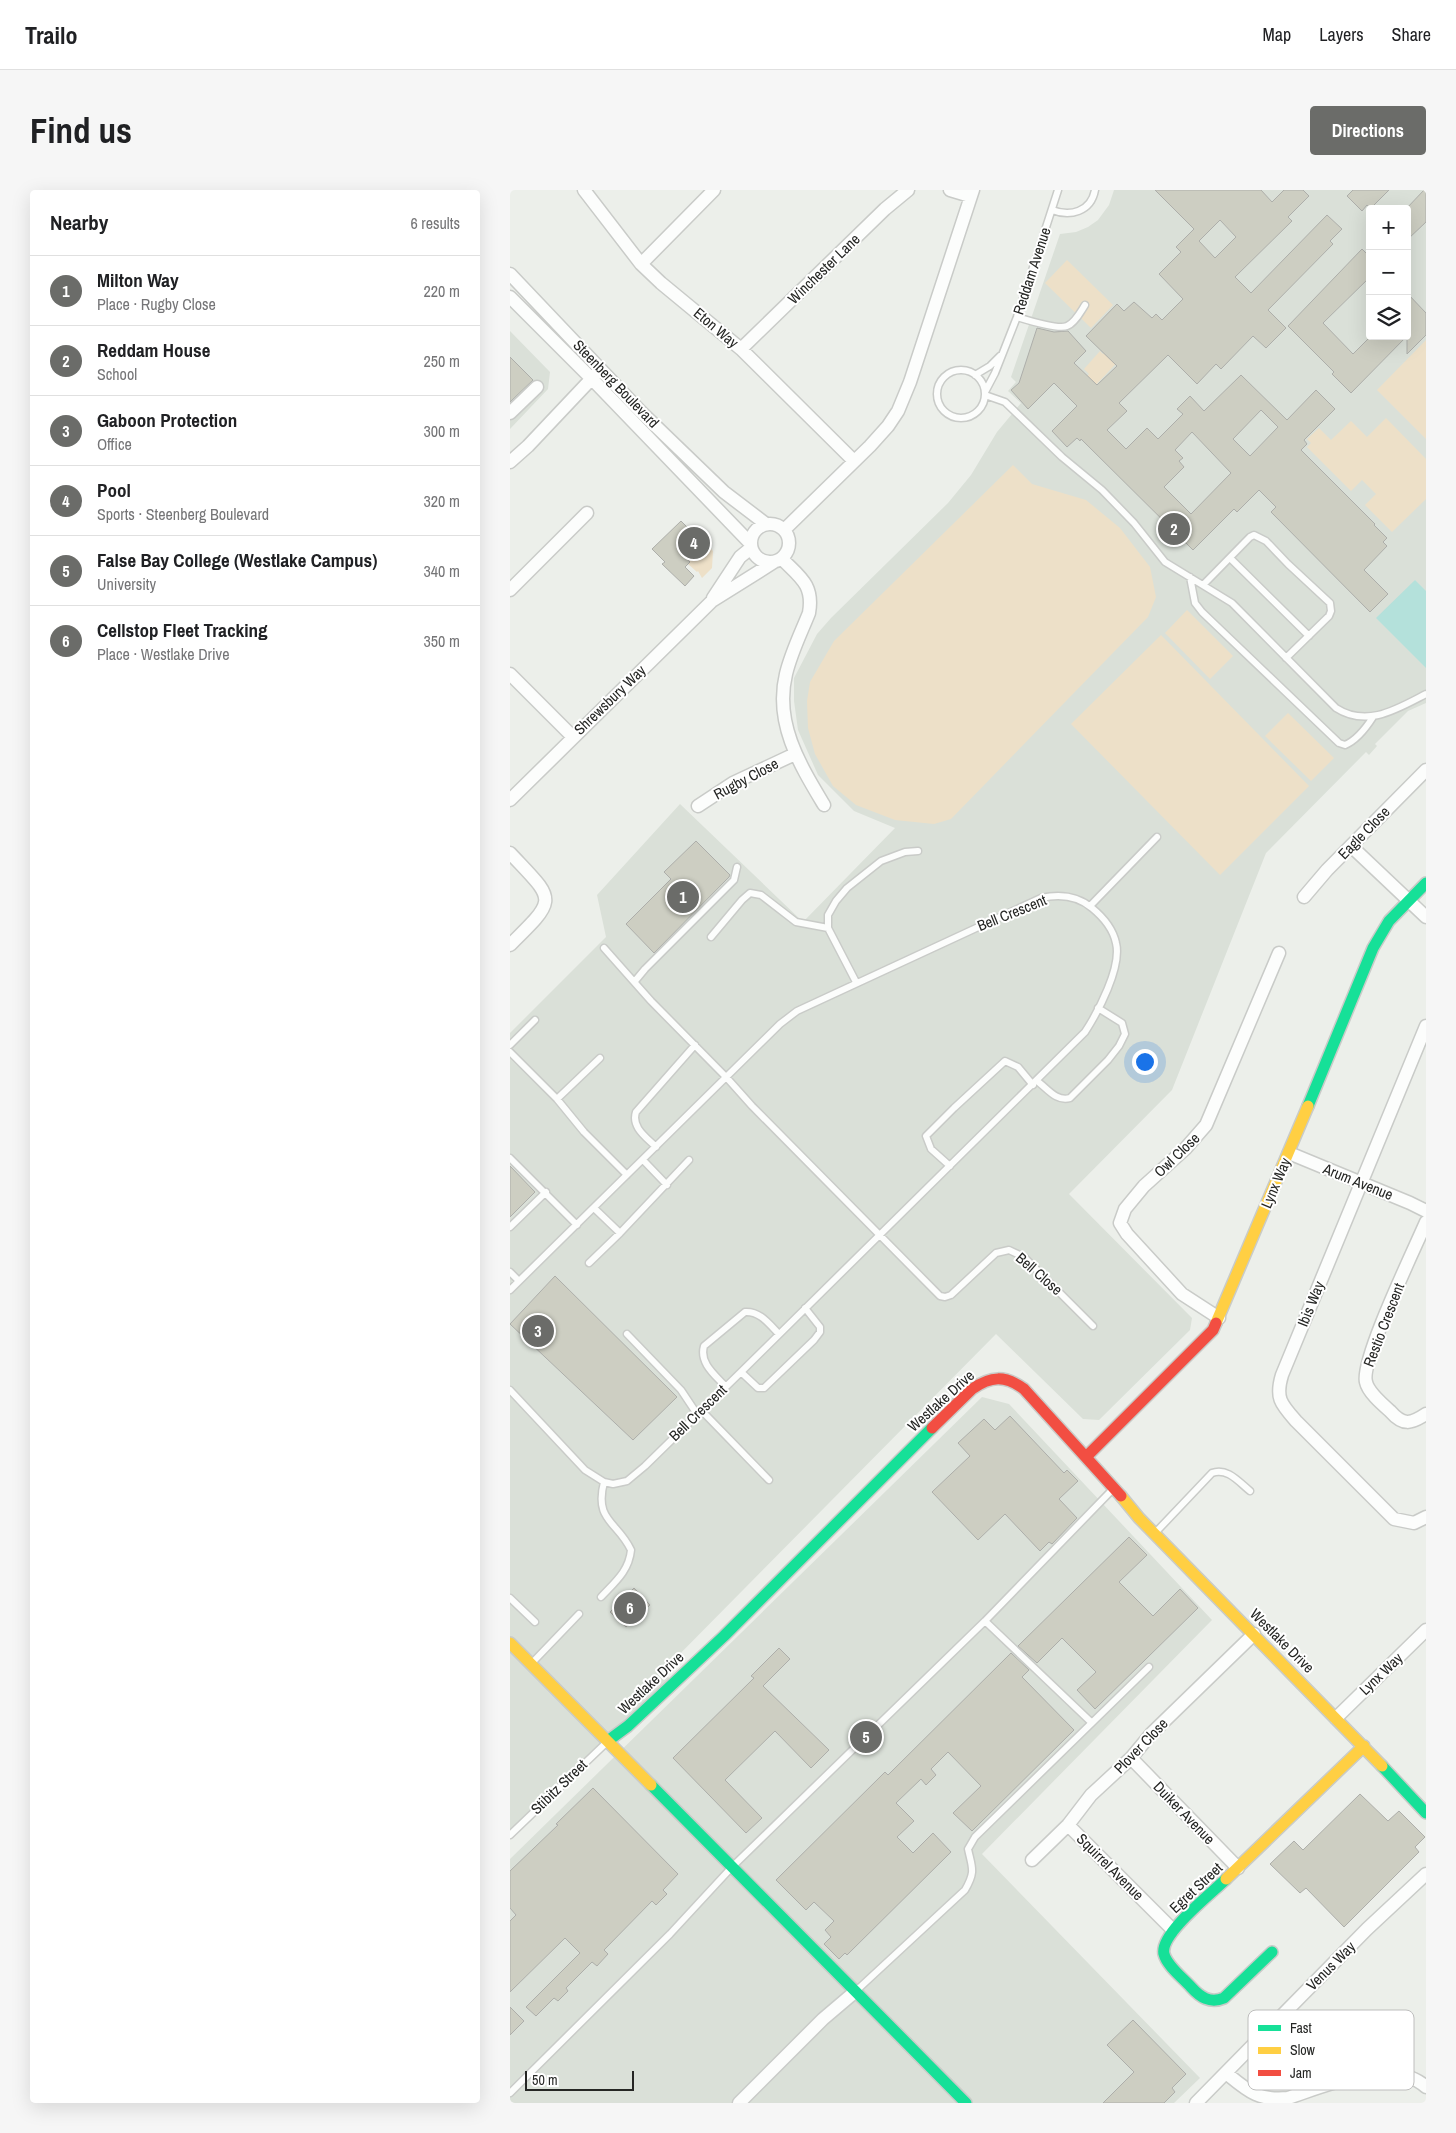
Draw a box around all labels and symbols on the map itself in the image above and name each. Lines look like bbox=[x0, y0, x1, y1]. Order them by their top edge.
street label: Reddam Avenue bbox=[1008, 224, 1056, 317]
street label: Winchester Lane bbox=[783, 229, 865, 308]
street label: Eton Way bbox=[689, 303, 744, 353]
street label: Steenberg Boulevard bbox=[569, 335, 664, 433]
pin: 2 bbox=[1158, 510, 1190, 548]
pin: 4 bbox=[678, 524, 710, 562]
street label: Shrewsbury Way bbox=[569, 659, 651, 739]
street label: Rugby Close bbox=[710, 753, 782, 804]
street label: Eagle Close bbox=[1333, 801, 1394, 864]
pin: 1 bbox=[667, 878, 699, 916]
street label: Bell Crescent bbox=[974, 889, 1050, 936]
your location bbox=[1132, 1049, 1158, 1075]
street label: Owl Close bbox=[1149, 1128, 1204, 1182]
street label: Lynx Way bbox=[1255, 1153, 1296, 1211]
street label: Arum Avenue bbox=[1319, 1158, 1396, 1205]
street label: Bell Close bbox=[1012, 1248, 1067, 1300]
street label: Ibis Way bbox=[1292, 1277, 1329, 1330]
street label: Restio Crescent bbox=[1358, 1279, 1409, 1370]
pin: 3 bbox=[522, 1312, 554, 1350]
street label: Westlake Drive bbox=[903, 1365, 979, 1436]
street label: Bell Crescent bbox=[664, 1379, 732, 1446]
pin: 6 bbox=[614, 1589, 646, 1627]
street label: Westlake Drive bbox=[1246, 1604, 1319, 1678]
street label: Westlake Drive bbox=[613, 1646, 688, 1719]
street label: Lynx Way bbox=[1354, 1647, 1408, 1700]
street label: Plover Close bbox=[1109, 1713, 1173, 1778]
pin: 5 bbox=[850, 1718, 882, 1756]
street label: Stibitz Street bbox=[526, 1754, 592, 1819]
street label: Duiker Avenue bbox=[1149, 1776, 1220, 1849]
street label: Squirrel Avenue bbox=[1072, 1828, 1149, 1905]
street label: Egret Street bbox=[1164, 1857, 1227, 1918]
street label: Venus Way bbox=[1301, 1936, 1361, 1995]
legend bbox=[1248, 2010, 1414, 2090]
text: Fast bbox=[1290, 2019, 1312, 2037]
text: Slow bbox=[1290, 2041, 1316, 2059]
text: Jam bbox=[1290, 2064, 1312, 2082]
scale bar bbox=[525, 2068, 634, 2091]

